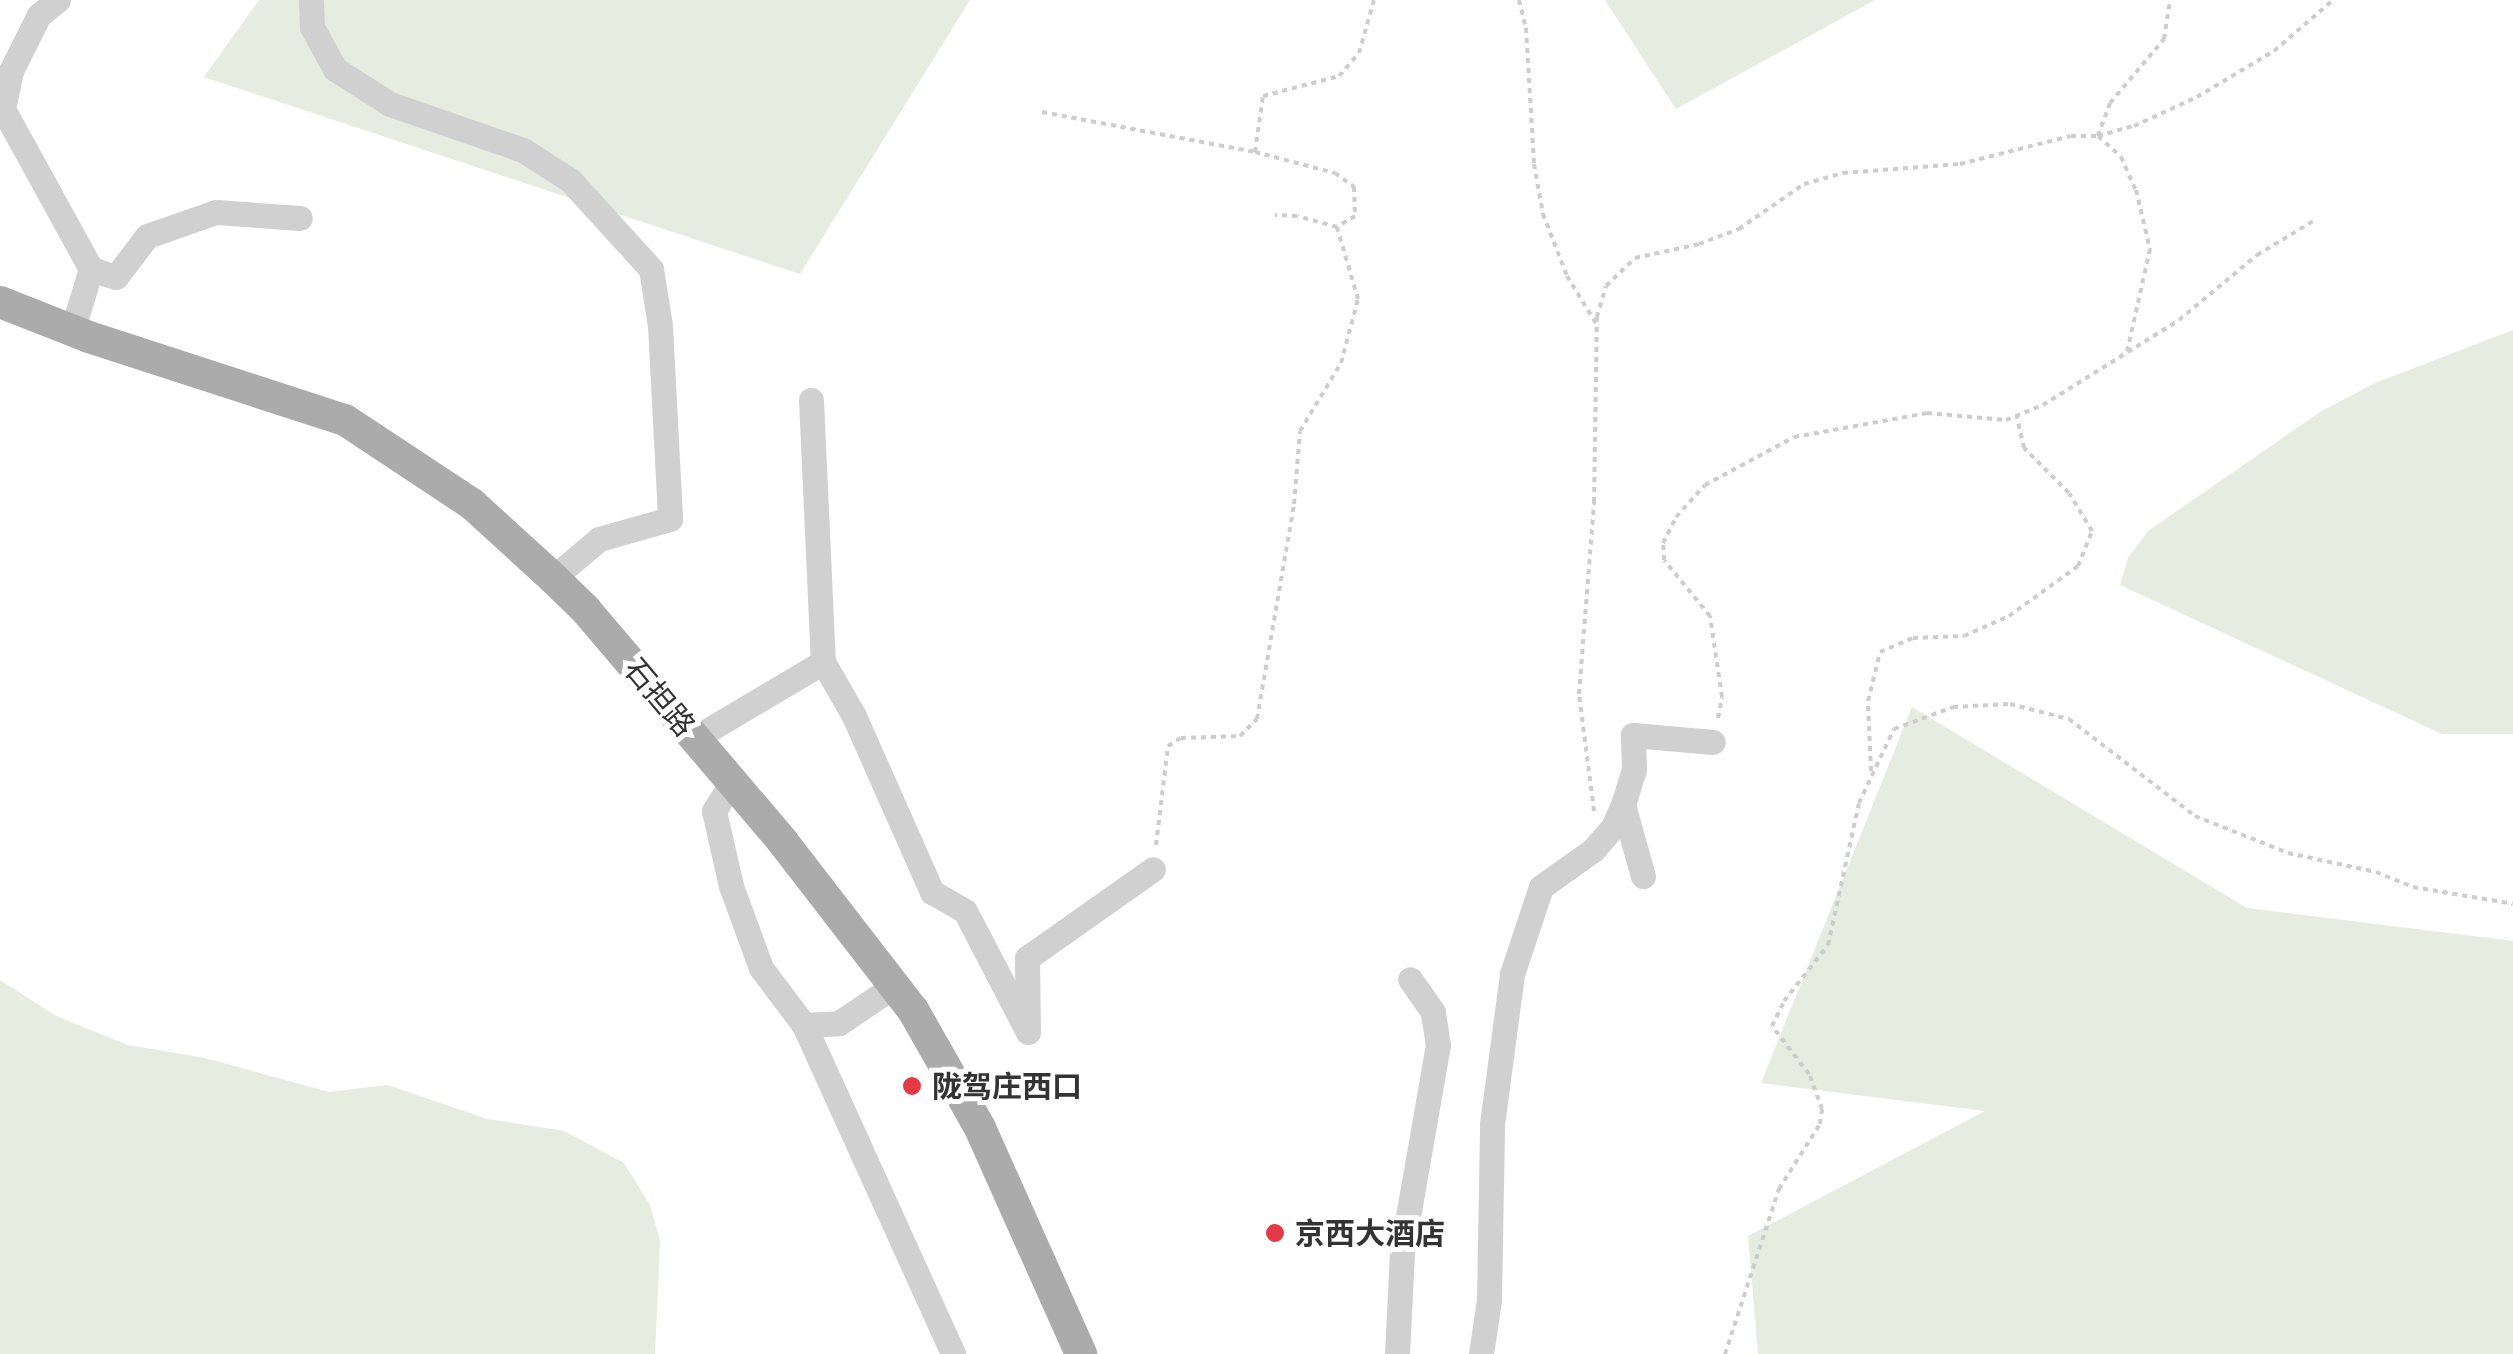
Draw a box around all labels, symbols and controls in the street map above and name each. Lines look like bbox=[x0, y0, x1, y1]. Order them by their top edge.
street label: 石担路 bbox=[617, 651, 703, 743]
place label: 陇驾庄西口 bbox=[932, 1068, 1082, 1104]
marker: 陇驾庄西口 bbox=[901, 1075, 923, 1097]
place label: 京西大酒店 bbox=[1295, 1215, 1445, 1251]
marker: 京西大酒店 bbox=[1264, 1222, 1286, 1244]

